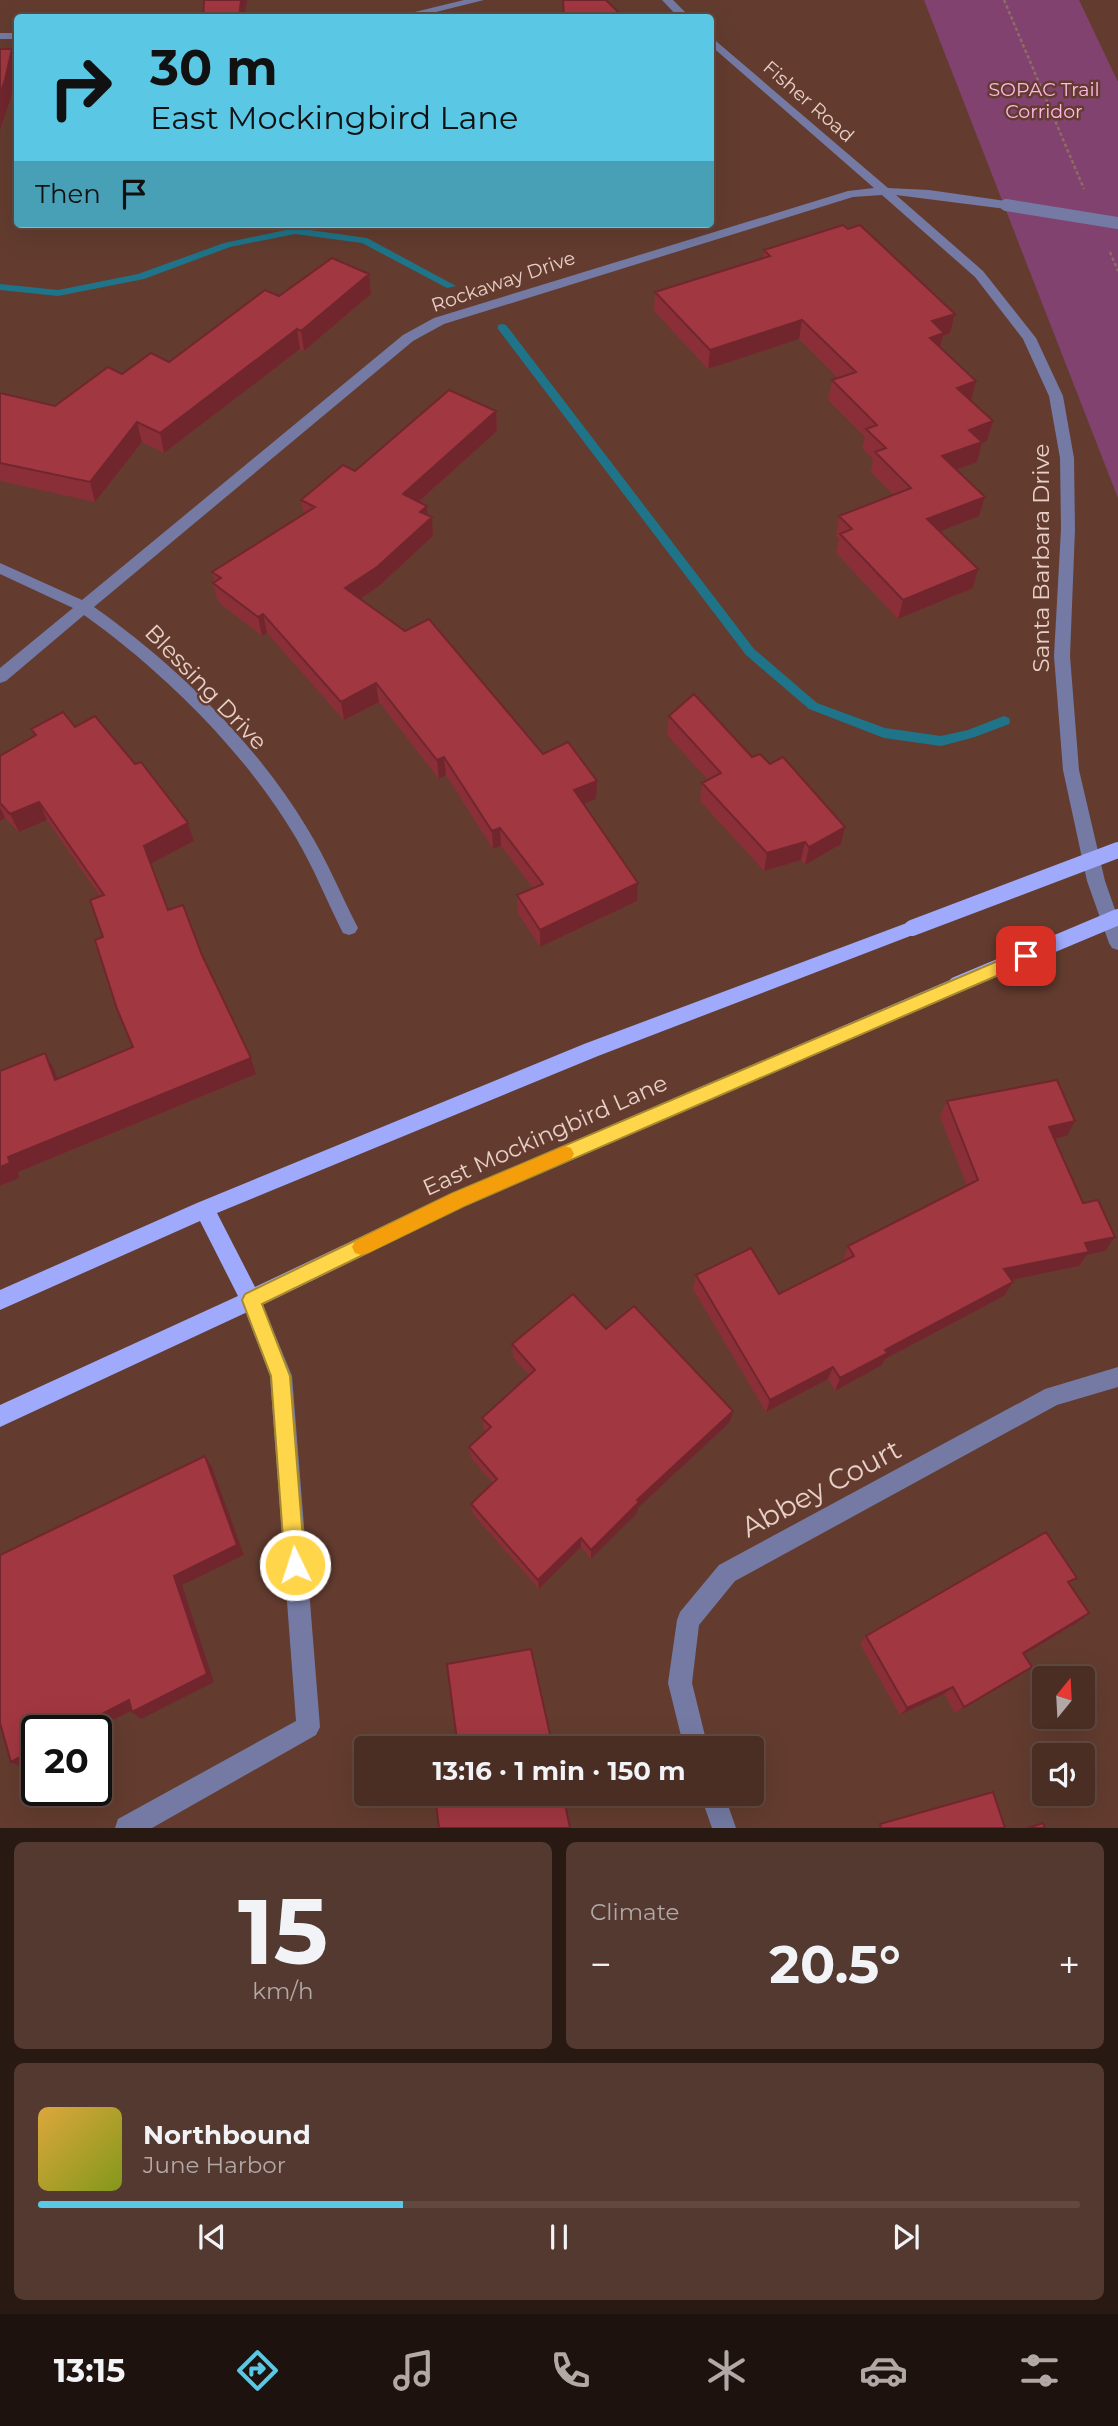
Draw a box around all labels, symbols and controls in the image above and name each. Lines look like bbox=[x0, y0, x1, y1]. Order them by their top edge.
text: 30 m bbox=[150, 38, 278, 97]
icon: right bbox=[35, 42, 126, 133]
street label: Fisher Road bbox=[758, 56, 859, 147]
park label: SOPAC Trail Corridor bbox=[988, 78, 1100, 123]
text: East Mockingbird Lane bbox=[150, 98, 518, 137]
icon: arrive bbox=[115, 175, 153, 213]
text: Then bbox=[35, 178, 101, 210]
street label: Rockaway Drive bbox=[428, 246, 578, 317]
street label: Santa Barbara Drive bbox=[1027, 444, 1055, 672]
street label: Blessing Drive bbox=[139, 618, 273, 756]
pin bbox=[996, 926, 1056, 986]
icon: arrive bbox=[1007, 937, 1045, 975]
street label: East Mockingbird Lane bbox=[418, 1068, 672, 1202]
street label: Abbey Court bbox=[735, 1432, 907, 1544]
position arrow bbox=[258, 1528, 332, 1602]
north arrow bbox=[1032, 1666, 1096, 1729]
map controls bbox=[1032, 1666, 1095, 1806]
speed limit sign: 20 bbox=[21, 1715, 112, 1806]
button: sound bbox=[1032, 1743, 1095, 1806]
text: 13:16 · 1 min · 150 m bbox=[433, 1755, 685, 1787]
text: 15 bbox=[238, 1876, 328, 1987]
text: Climate bbox=[590, 1898, 679, 1926]
text: 20.5° bbox=[769, 1933, 901, 1996]
text: − bbox=[590, 1941, 612, 1988]
text: + bbox=[1058, 1941, 1080, 1988]
text: km/h bbox=[252, 1977, 314, 2005]
text: Northbound bbox=[143, 2119, 311, 2151]
text: June Harbor bbox=[143, 2151, 286, 2179]
icon: previous bbox=[193, 2218, 231, 2256]
icon: pause bbox=[540, 2218, 578, 2256]
icon: next bbox=[887, 2218, 925, 2256]
icon: directions bbox=[233, 2346, 282, 2395]
icon: music bbox=[389, 2346, 438, 2395]
icon: phone bbox=[546, 2346, 595, 2395]
icon: climate bbox=[702, 2346, 751, 2395]
icon: car bbox=[859, 2346, 908, 2395]
icon: filters bbox=[1015, 2346, 1064, 2395]
text: 13:15 bbox=[54, 2351, 125, 2390]

